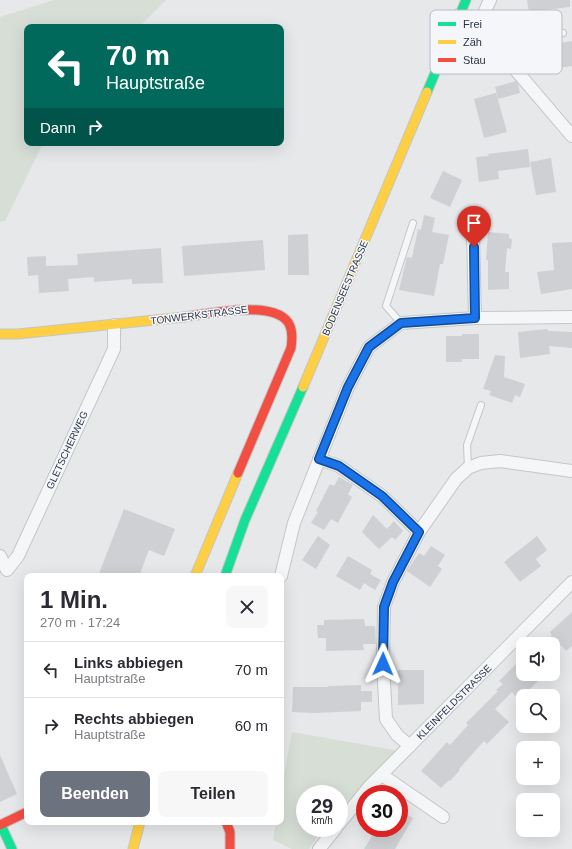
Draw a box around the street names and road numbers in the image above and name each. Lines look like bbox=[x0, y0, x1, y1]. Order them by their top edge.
street label: BODENSEESTRASSE bbox=[320, 238, 370, 337]
street label: TONWERKSTRASSE bbox=[150, 304, 248, 326]
street label: GLETSCHERWEG bbox=[44, 409, 90, 491]
street label: KLEINFELDSTRASSE bbox=[414, 662, 494, 742]

